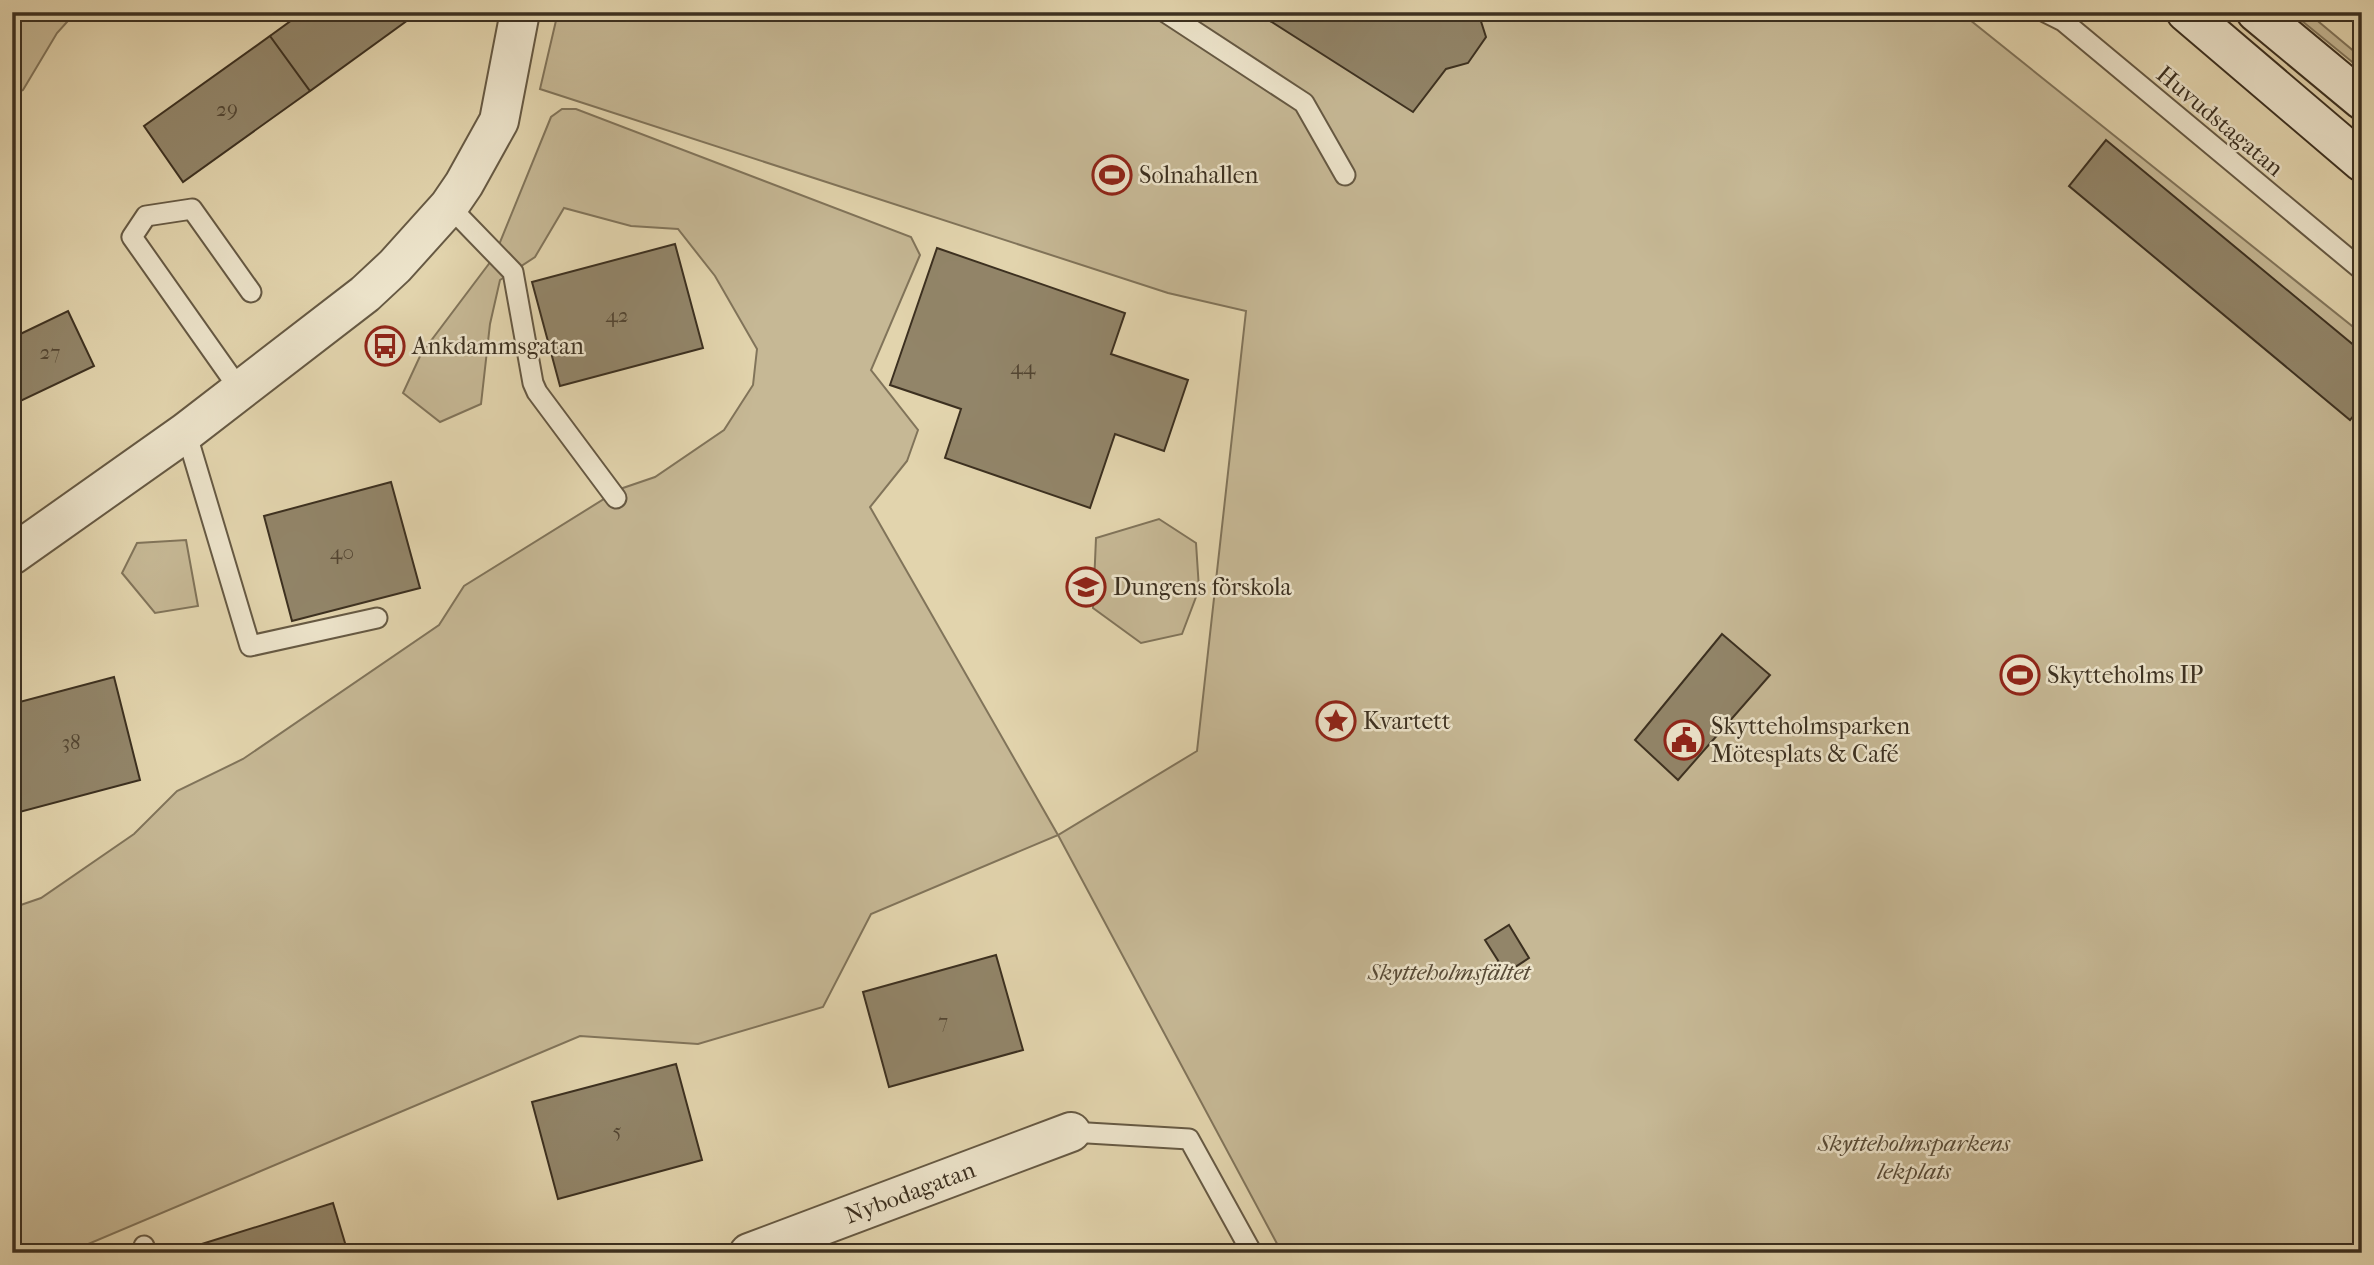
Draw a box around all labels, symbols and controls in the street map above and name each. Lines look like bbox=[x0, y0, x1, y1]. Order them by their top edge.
street label: Huvudstagatan bbox=[2151, 60, 2289, 182]
house number: 29 bbox=[216, 97, 238, 121]
sports icon: Solnahallen bbox=[1091, 154, 1133, 196]
place label: Solnahallen bbox=[1139, 161, 1259, 189]
house number: 42 bbox=[605, 303, 629, 327]
bus stop icon: Ankdammsgatan bbox=[364, 325, 406, 367]
place label: Ankdammsgatan bbox=[411, 332, 584, 360]
house number: 27 bbox=[40, 340, 60, 364]
house number: 44 bbox=[1011, 355, 1036, 379]
house number: 40 bbox=[330, 540, 354, 564]
school or university icon: Dungens förskola bbox=[1065, 566, 1107, 608]
place label: Dungens förskola bbox=[1113, 573, 1293, 601]
sports icon: Skytteholms IP bbox=[1999, 654, 2041, 696]
place label: Skytteholms IP bbox=[2047, 661, 2203, 689]
place icon: Kvartett bbox=[1315, 700, 1357, 742]
place label: Kvartett bbox=[1363, 707, 1451, 735]
place label: Skytteholmsparken Mötesplats & Café bbox=[1711, 712, 1910, 768]
public building icon: Skytteholmsparken Mötesplats & Café bbox=[1663, 719, 1705, 761]
house number: 38 bbox=[61, 730, 81, 754]
park label: Skytteholmsfältet bbox=[1367, 958, 1532, 986]
house number: 7 bbox=[938, 1009, 948, 1033]
house number: 5 bbox=[612, 1119, 622, 1143]
park label: Skytteholmsparkens lekplats bbox=[1817, 1129, 2011, 1185]
street label: Nybodagatan bbox=[841, 1155, 979, 1230]

